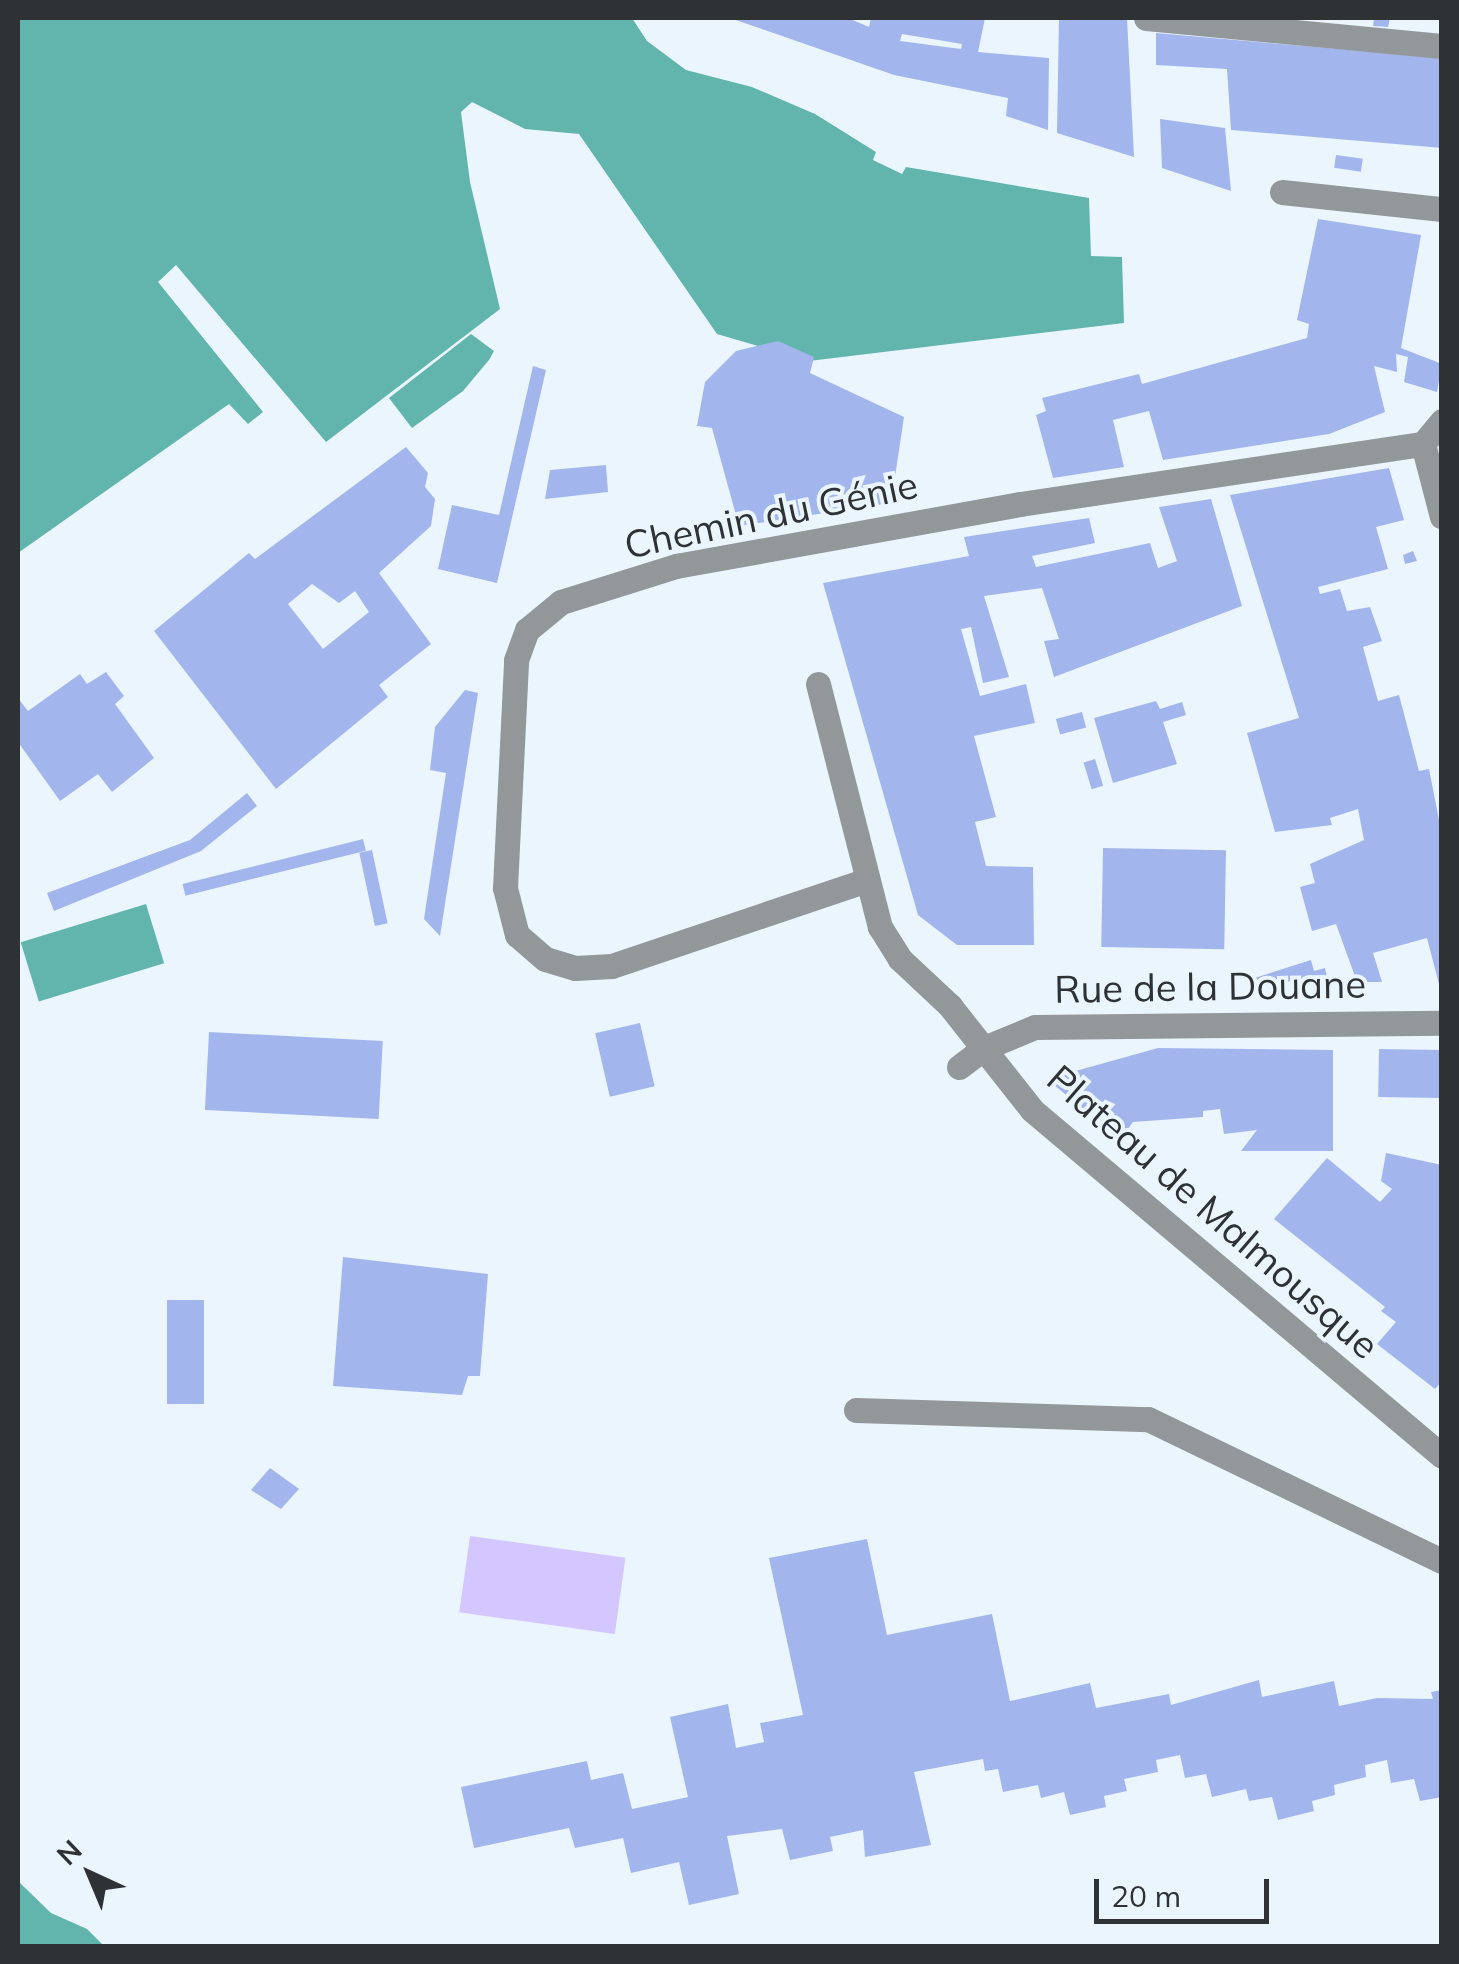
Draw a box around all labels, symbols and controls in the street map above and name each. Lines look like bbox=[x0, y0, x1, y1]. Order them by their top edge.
street label: Chemin du Génie bbox=[620, 462, 922, 568]
street label: Rue de la Douane bbox=[1054, 961, 1366, 1013]
street label: Plateau de Malmousque bbox=[1038, 1056, 1388, 1368]
north arrow bbox=[40, 1824, 140, 1924]
text: N bbox=[49, 1832, 89, 1872]
scale bar bbox=[1099, 1859, 1274, 1921]
text: 20 m bbox=[1111, 1877, 1181, 1915]

